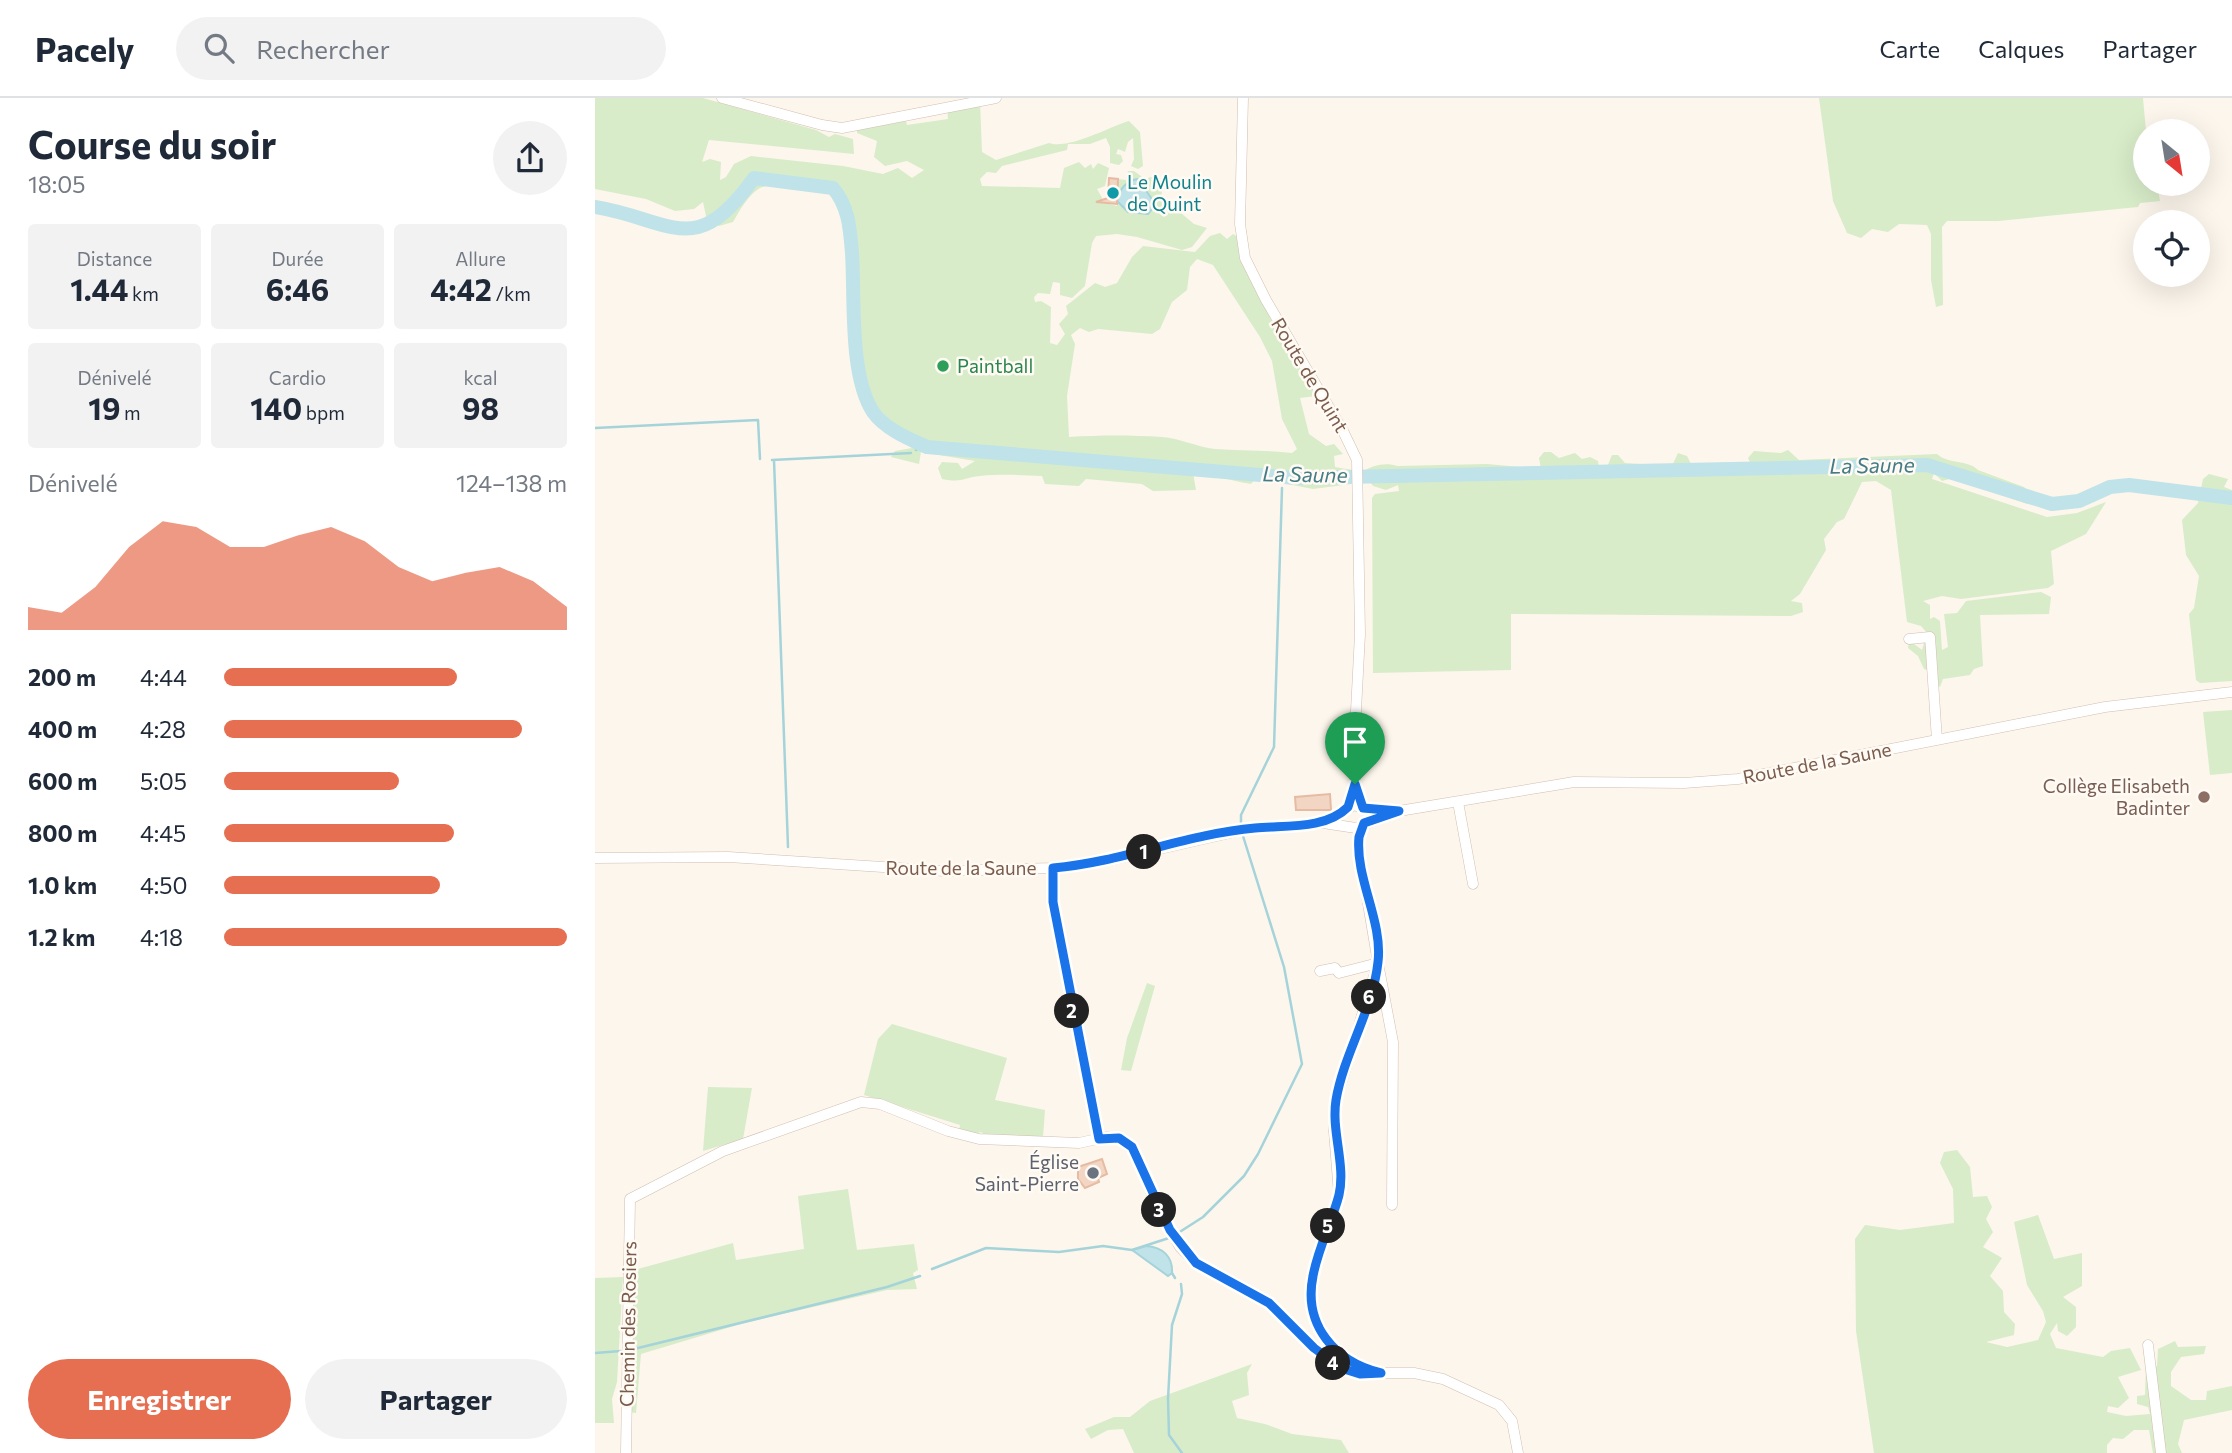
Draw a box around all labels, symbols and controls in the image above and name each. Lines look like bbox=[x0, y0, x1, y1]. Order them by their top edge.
search box bbox=[176, 17, 666, 80]
text: Pacely bbox=[35, 28, 134, 69]
icon: search bbox=[200, 29, 238, 67]
text: Rechercher bbox=[256, 33, 390, 64]
text: Carte bbox=[1879, 34, 1940, 63]
text: Calques bbox=[1978, 34, 2064, 63]
text: Partager bbox=[2102, 34, 2197, 63]
north arrow bbox=[2133, 119, 2210, 196]
map controls bbox=[2133, 119, 2210, 287]
text: Course du soir bbox=[28, 120, 276, 167]
button: share bbox=[493, 121, 567, 195]
text: 18:05 bbox=[28, 170, 85, 198]
place label: Le Moulin de Quint bbox=[1127, 170, 1212, 215]
marker: Le Moulin de Quint bbox=[1105, 185, 1121, 201]
button: locate bbox=[2133, 210, 2210, 287]
text: Distance bbox=[77, 247, 152, 270]
text: Durée bbox=[272, 247, 323, 270]
text: Allure bbox=[455, 247, 506, 270]
text: 1.44 bbox=[70, 270, 128, 307]
text: 6:46 bbox=[266, 270, 329, 307]
text: 4:42 bbox=[430, 270, 492, 307]
text: km bbox=[128, 282, 159, 305]
text: /km bbox=[492, 282, 531, 305]
street label: Route de Quint bbox=[1267, 313, 1354, 436]
place label: Paintball bbox=[957, 354, 1033, 377]
marker: Paintball bbox=[935, 358, 951, 374]
text: Dénivelé bbox=[77, 366, 152, 389]
text: Cardio bbox=[269, 366, 326, 389]
text: kcal bbox=[463, 366, 498, 389]
text: 19 bbox=[88, 389, 120, 426]
text: 140 bbox=[250, 389, 302, 426]
text: 98 bbox=[462, 389, 499, 426]
text: m bbox=[120, 401, 141, 424]
text: bpm bbox=[302, 401, 345, 424]
water label: La Saune bbox=[1829, 451, 1915, 478]
water label: La Saune bbox=[1262, 460, 1348, 487]
text: Dénivelé bbox=[28, 469, 118, 497]
text: 124–138 m bbox=[456, 469, 567, 497]
text: 200 m bbox=[28, 663, 96, 691]
text: 4:44 bbox=[140, 663, 187, 691]
pin bbox=[1325, 712, 1385, 784]
text: 400 m bbox=[28, 715, 97, 743]
text: 4:28 bbox=[140, 715, 186, 743]
icon: arrive bbox=[1336, 723, 1374, 761]
street label: Route de la Saune bbox=[1741, 737, 1893, 788]
text: 600 m bbox=[28, 767, 97, 795]
text: 5:05 bbox=[140, 767, 187, 795]
place label: Collège Elisabeth Badinter bbox=[2043, 774, 2190, 819]
marker: Collège Elisabeth Badinter bbox=[2196, 789, 2212, 805]
text: 800 m bbox=[28, 819, 97, 847]
text: 4:45 bbox=[140, 819, 186, 847]
pin: 1 bbox=[1127, 834, 1161, 870]
text: 1 bbox=[1139, 840, 1148, 863]
street label: Route de la Saune bbox=[885, 856, 1037, 879]
text: 1.0 km bbox=[28, 871, 97, 899]
text: 4:50 bbox=[140, 871, 187, 899]
text: 1.2 km bbox=[28, 923, 95, 951]
text: 4:18 bbox=[140, 923, 183, 951]
pin: 6 bbox=[1351, 979, 1387, 1014]
text: 6 bbox=[1363, 985, 1374, 1008]
pin: 2 bbox=[1055, 993, 1089, 1028]
text: 2 bbox=[1066, 999, 1077, 1022]
place label: Église Saint-Pierre bbox=[975, 1150, 1079, 1195]
marker: Église Saint-Pierre bbox=[1085, 1165, 1101, 1181]
pin: 3 bbox=[1141, 1192, 1177, 1228]
text: 3 bbox=[1153, 1198, 1164, 1221]
pin: 5 bbox=[1311, 1208, 1345, 1244]
text: 5 bbox=[1322, 1214, 1333, 1237]
street label: Chemin des Rosiers bbox=[615, 1241, 640, 1407]
pin: 4 bbox=[1315, 1346, 1351, 1380]
text: 4 bbox=[1327, 1351, 1338, 1374]
button: Enregistrer bbox=[28, 1359, 291, 1439]
button: Partager bbox=[305, 1359, 567, 1439]

